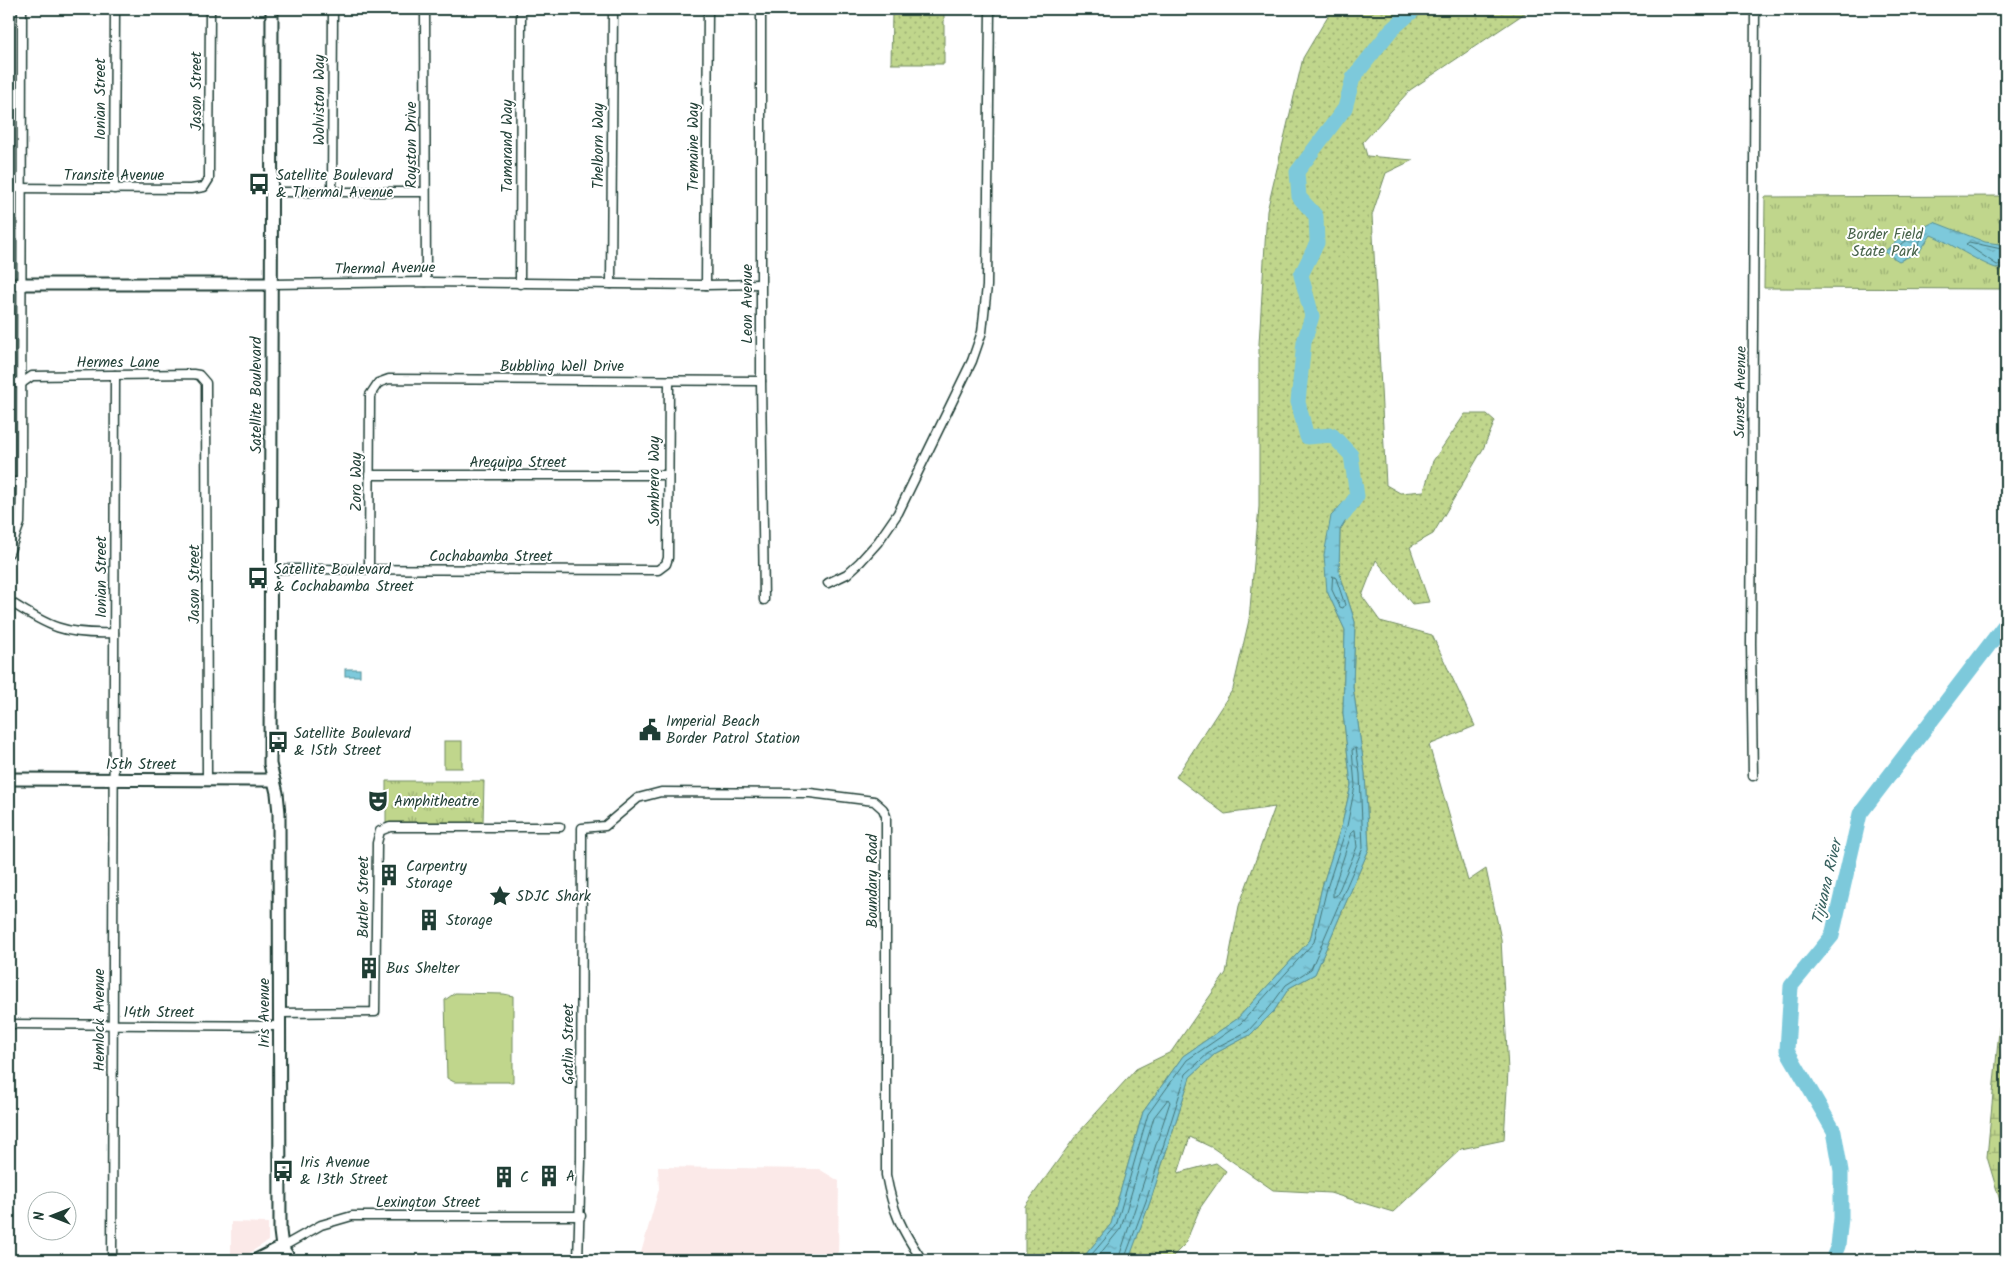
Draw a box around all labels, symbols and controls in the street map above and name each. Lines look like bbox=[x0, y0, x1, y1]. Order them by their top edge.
street label: Jason Street bbox=[185, 51, 209, 131]
street label: Wolviston Way bbox=[308, 54, 332, 145]
street label: Ionian Street bbox=[89, 58, 113, 140]
street label: Tamarand Way bbox=[496, 98, 520, 193]
street label: Royston Drive bbox=[400, 101, 424, 188]
street label: Thelborn Way bbox=[587, 102, 611, 189]
street label: Tremaine Way bbox=[682, 102, 706, 191]
street label: Transite Avenue bbox=[64, 164, 165, 188]
place label: Satellite Boulevard & Thermal Avenue bbox=[276, 164, 393, 205]
bus stop icon: Satellite Boulevard & Thermal Avenue bbox=[246, 171, 272, 197]
park label: Border Field State Park bbox=[1847, 223, 1923, 264]
street label: Thermal Avenue bbox=[335, 256, 436, 282]
street label: Leon Avenue bbox=[736, 264, 760, 344]
street label: Satellite Boulevard bbox=[245, 336, 269, 453]
street label: Sunset Avenue bbox=[1728, 345, 1754, 438]
street label: Hermes Lane bbox=[77, 351, 160, 375]
street label: Bubbling Well Drive bbox=[500, 355, 624, 379]
street label: Sombrero Way bbox=[643, 435, 667, 526]
street label: Zoro Way bbox=[345, 451, 369, 512]
street label: Arequipa Street bbox=[470, 451, 567, 475]
street label: Ionian Street bbox=[90, 536, 114, 618]
street label: Jason Street bbox=[183, 544, 207, 624]
street label: Cochabamba Street bbox=[429, 545, 553, 569]
place label: Satellite Boulevard & Cochabamba Street bbox=[274, 558, 414, 599]
bus stop icon: Satellite Boulevard & Cochabamba Street bbox=[245, 565, 271, 591]
place label: Imperial Beach Border Patrol Station bbox=[666, 710, 800, 751]
public building icon: Imperial Beach Border Patrol Station bbox=[637, 717, 663, 743]
place label: Satellite Boulevard & 15th Street bbox=[294, 722, 411, 763]
bus stop icon: Satellite Boulevard & 15th Street bbox=[265, 729, 291, 755]
street label: 15th Street bbox=[106, 753, 177, 777]
theatre icon: Amphitheatre bbox=[365, 788, 391, 814]
place label: Amphitheatre bbox=[394, 790, 479, 814]
street label: Boundary Road bbox=[861, 833, 885, 928]
water label: Tijuana River bbox=[1806, 834, 1850, 927]
place label: Carpentry Storage bbox=[406, 855, 468, 896]
street label: Butler Street bbox=[352, 856, 376, 938]
building icon: Carpentry Storage bbox=[376, 862, 402, 888]
place icon: SDJC Shark bbox=[487, 883, 513, 909]
place label: SDJC Shark bbox=[516, 885, 592, 909]
building icon: Storage bbox=[416, 907, 442, 933]
place label: Storage bbox=[446, 909, 493, 933]
building icon: Bus Shelter bbox=[356, 955, 382, 981]
place label: Bus Shelter bbox=[386, 957, 460, 981]
street label: Hemlock Avenue bbox=[88, 968, 112, 1072]
street label: Iris Avenue bbox=[253, 978, 277, 1048]
street label: 14th Street bbox=[124, 1001, 195, 1025]
street label: Gatlin Street bbox=[557, 1003, 581, 1085]
place label: Iris Avenue & 13th Street bbox=[300, 1151, 388, 1192]
bus stop icon: Iris Avenue & 13th Street bbox=[270, 1158, 296, 1184]
building icon: A bbox=[536, 1163, 562, 1189]
building icon: C bbox=[491, 1164, 517, 1190]
place label: A bbox=[566, 1165, 575, 1189]
place label: C bbox=[520, 1166, 529, 1190]
street label: Lexington Street bbox=[376, 1191, 481, 1215]
north arrow bbox=[28, 1192, 78, 1242]
text: N bbox=[29, 1211, 51, 1220]

